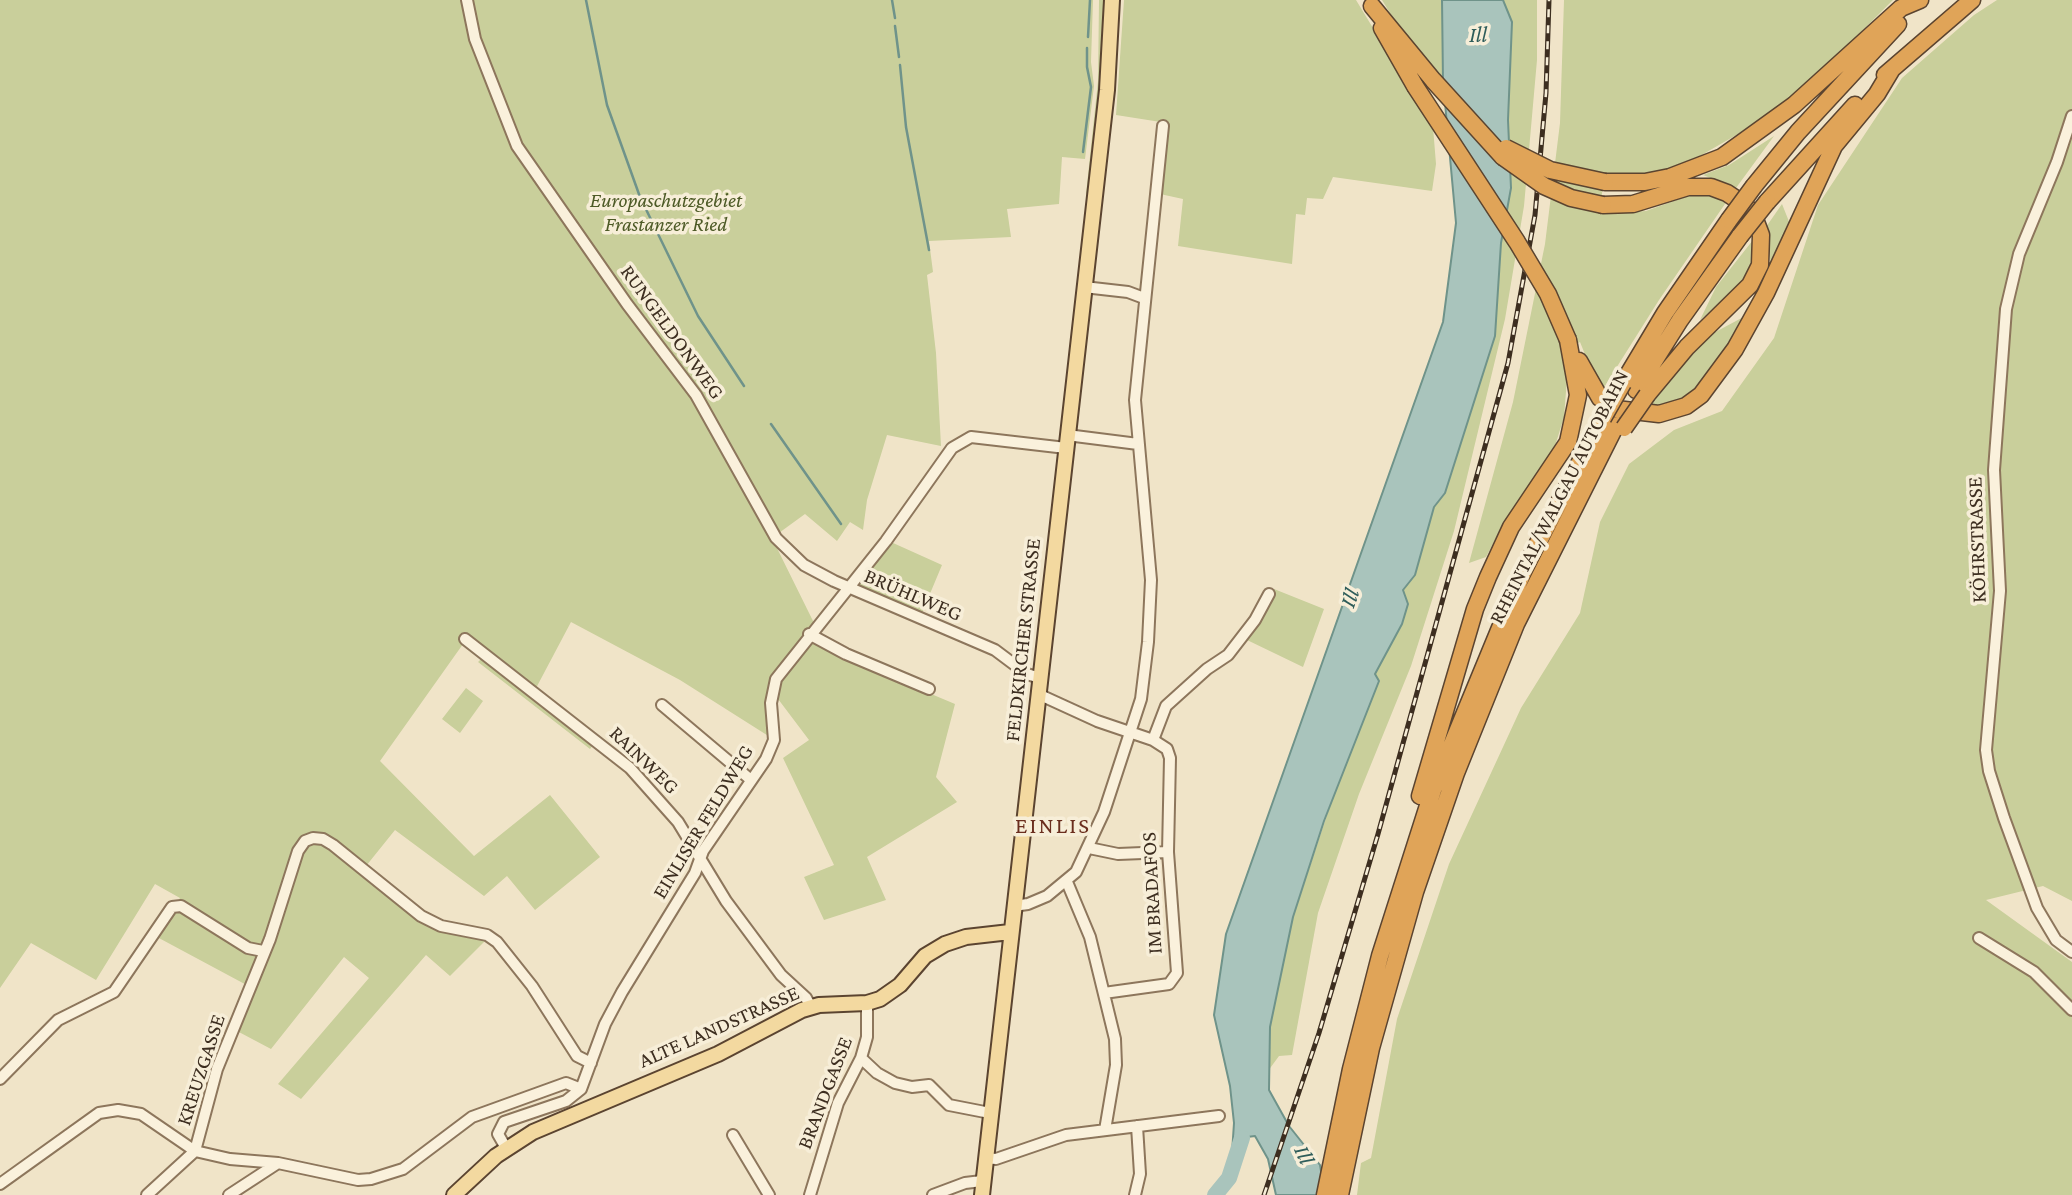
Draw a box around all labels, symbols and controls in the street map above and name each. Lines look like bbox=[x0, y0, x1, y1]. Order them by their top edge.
water label: Ill bbox=[1469, 21, 1487, 49]
park label: Europaschutzgebiet Frastanzer Ried bbox=[590, 188, 742, 238]
street label: RUNGELDONWEG bbox=[615, 260, 729, 404]
street label: RHEINTAL/WALGAU AUTOBAHN bbox=[1484, 366, 1634, 628]
street label: KÖHRSTRASSE bbox=[1962, 477, 1992, 603]
street label: FELDKIRCHER STRASSE bbox=[1000, 537, 1046, 743]
street label: BRÜHLWEG bbox=[860, 563, 966, 627]
water label: Ill bbox=[1334, 585, 1366, 611]
street label: RAINWEG bbox=[604, 721, 684, 799]
street label: EINLISER FELDWEG bbox=[647, 740, 759, 904]
district label: EINLIS bbox=[1016, 812, 1090, 840]
street label: IM BRADAFOS bbox=[1136, 831, 1168, 955]
street label: ALTE LANDSTRASSE bbox=[635, 980, 803, 1074]
street label: KREUZGASSE bbox=[171, 1011, 231, 1129]
street label: BRANDGASSE bbox=[792, 1033, 858, 1153]
water label: Ill bbox=[1288, 1141, 1320, 1169]

